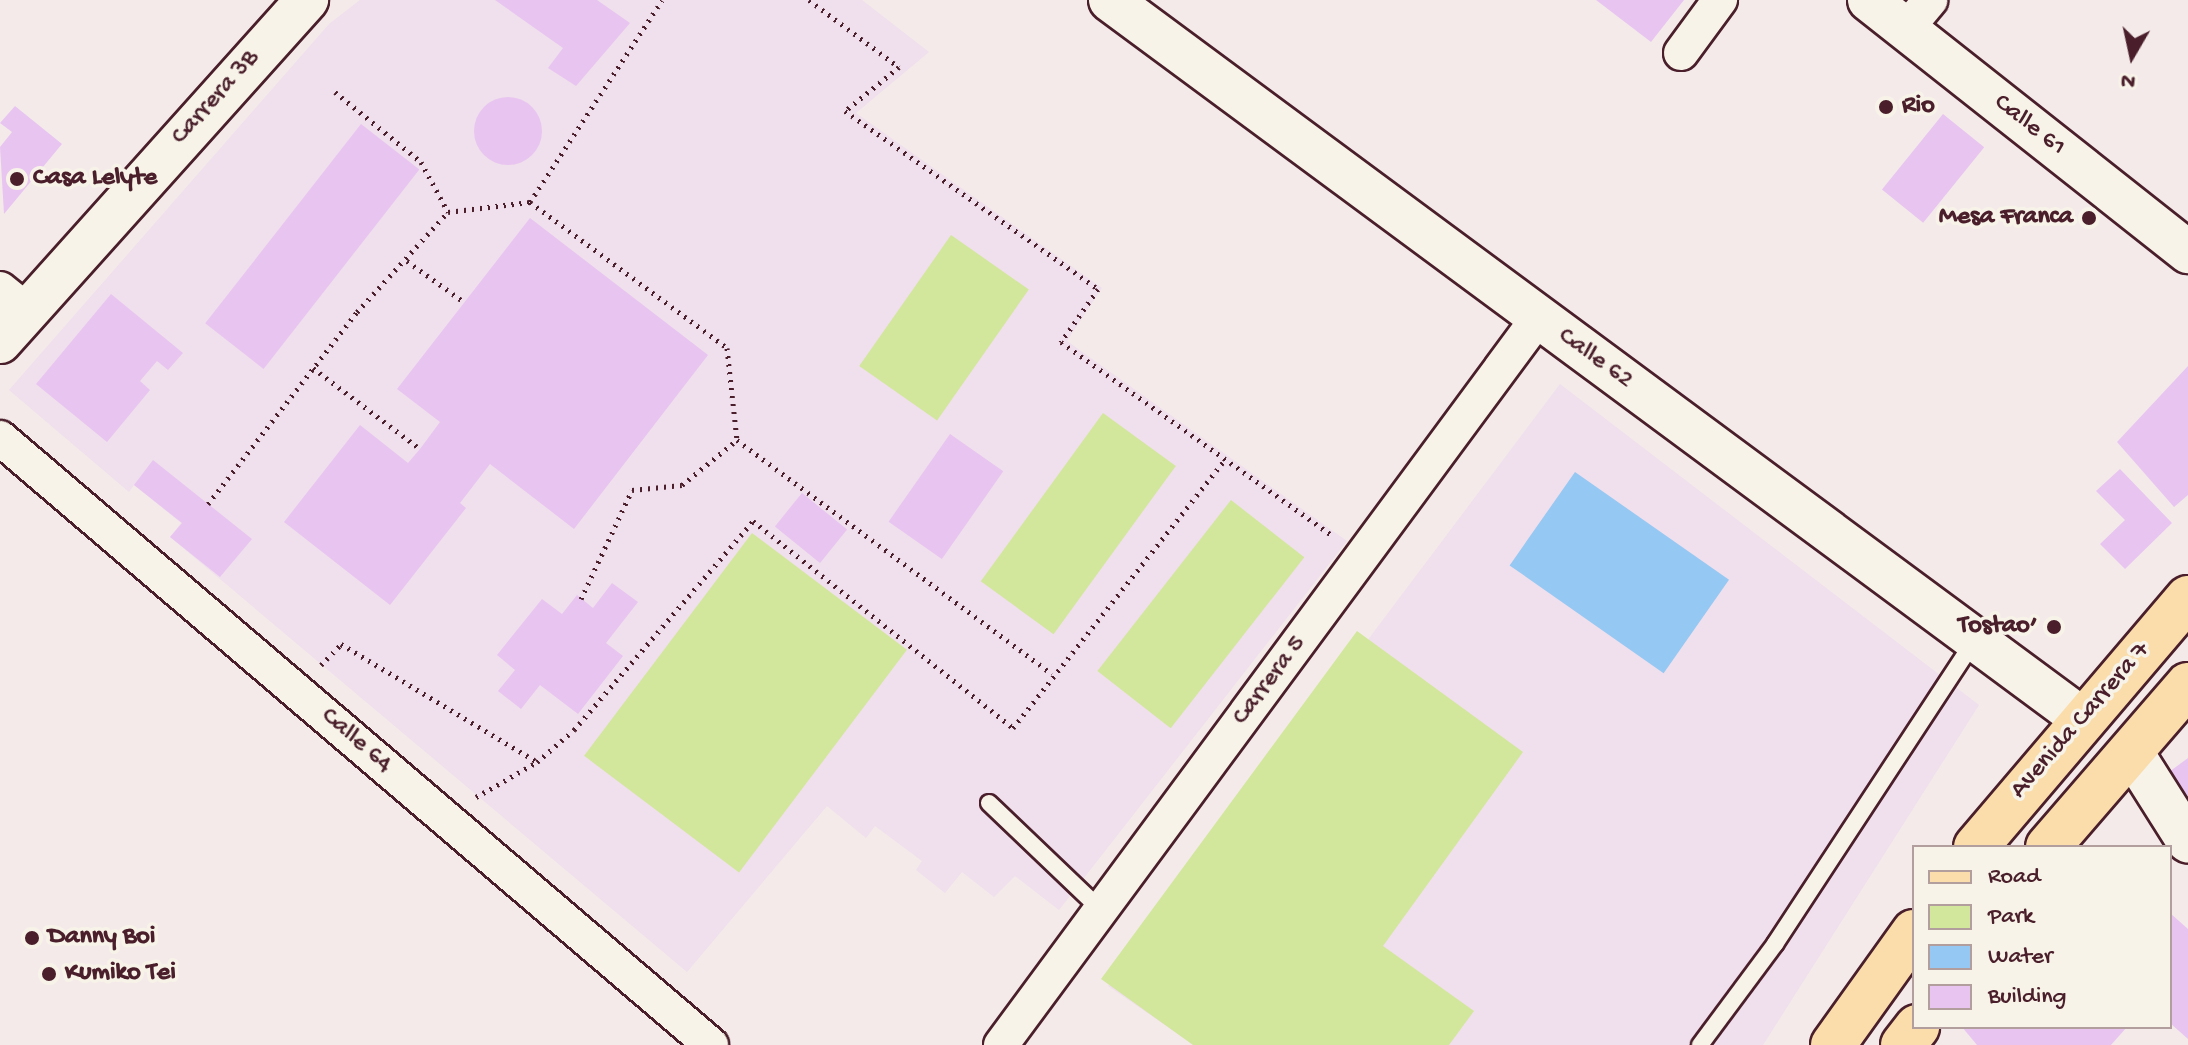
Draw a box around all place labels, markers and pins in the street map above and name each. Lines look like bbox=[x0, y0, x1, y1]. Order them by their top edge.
place label: Rio bbox=[1902, 91, 1935, 123]
marker: Rio bbox=[1877, 98, 1895, 116]
place label: Casa Lelyte bbox=[33, 163, 157, 195]
marker: Casa Lelyte bbox=[8, 170, 26, 188]
place label: Mesa Franca bbox=[1939, 202, 2073, 234]
marker: Mesa Franca bbox=[2080, 209, 2098, 227]
place label: Tostao’ bbox=[1958, 611, 2038, 643]
marker: Tostao’ bbox=[2045, 618, 2063, 636]
place label: Danny Boi bbox=[48, 922, 155, 954]
marker: Danny Boi bbox=[23, 929, 41, 947]
place label: Kumiko Tei bbox=[65, 958, 176, 990]
marker: Kumiko Tei bbox=[40, 965, 58, 983]

